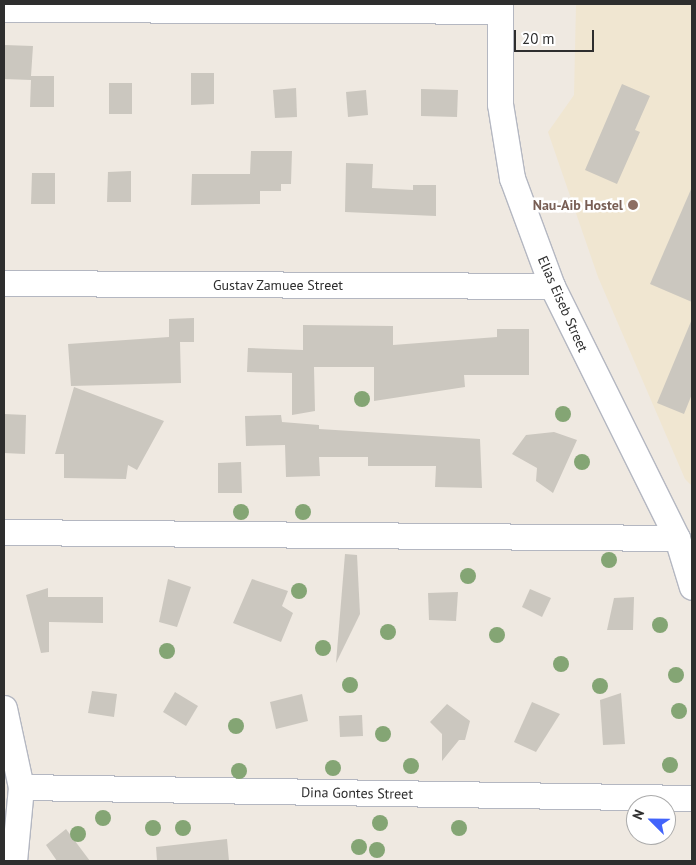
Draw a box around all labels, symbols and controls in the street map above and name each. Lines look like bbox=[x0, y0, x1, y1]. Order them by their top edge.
scale bar bbox=[516, 20, 596, 52]
text: 20 m bbox=[522, 29, 555, 48]
place label: Nau-Aib Hostel bbox=[533, 197, 623, 213]
marker: Nau-Aib Hostel bbox=[627, 199, 639, 211]
street label: Elias Eiseb Street bbox=[534, 253, 592, 355]
street label: Gustav Zamuee Street bbox=[213, 277, 343, 293]
street label: Dina Gontes Street bbox=[301, 784, 413, 802]
north arrow bbox=[626, 795, 676, 845]
text: N bbox=[628, 807, 648, 822]

